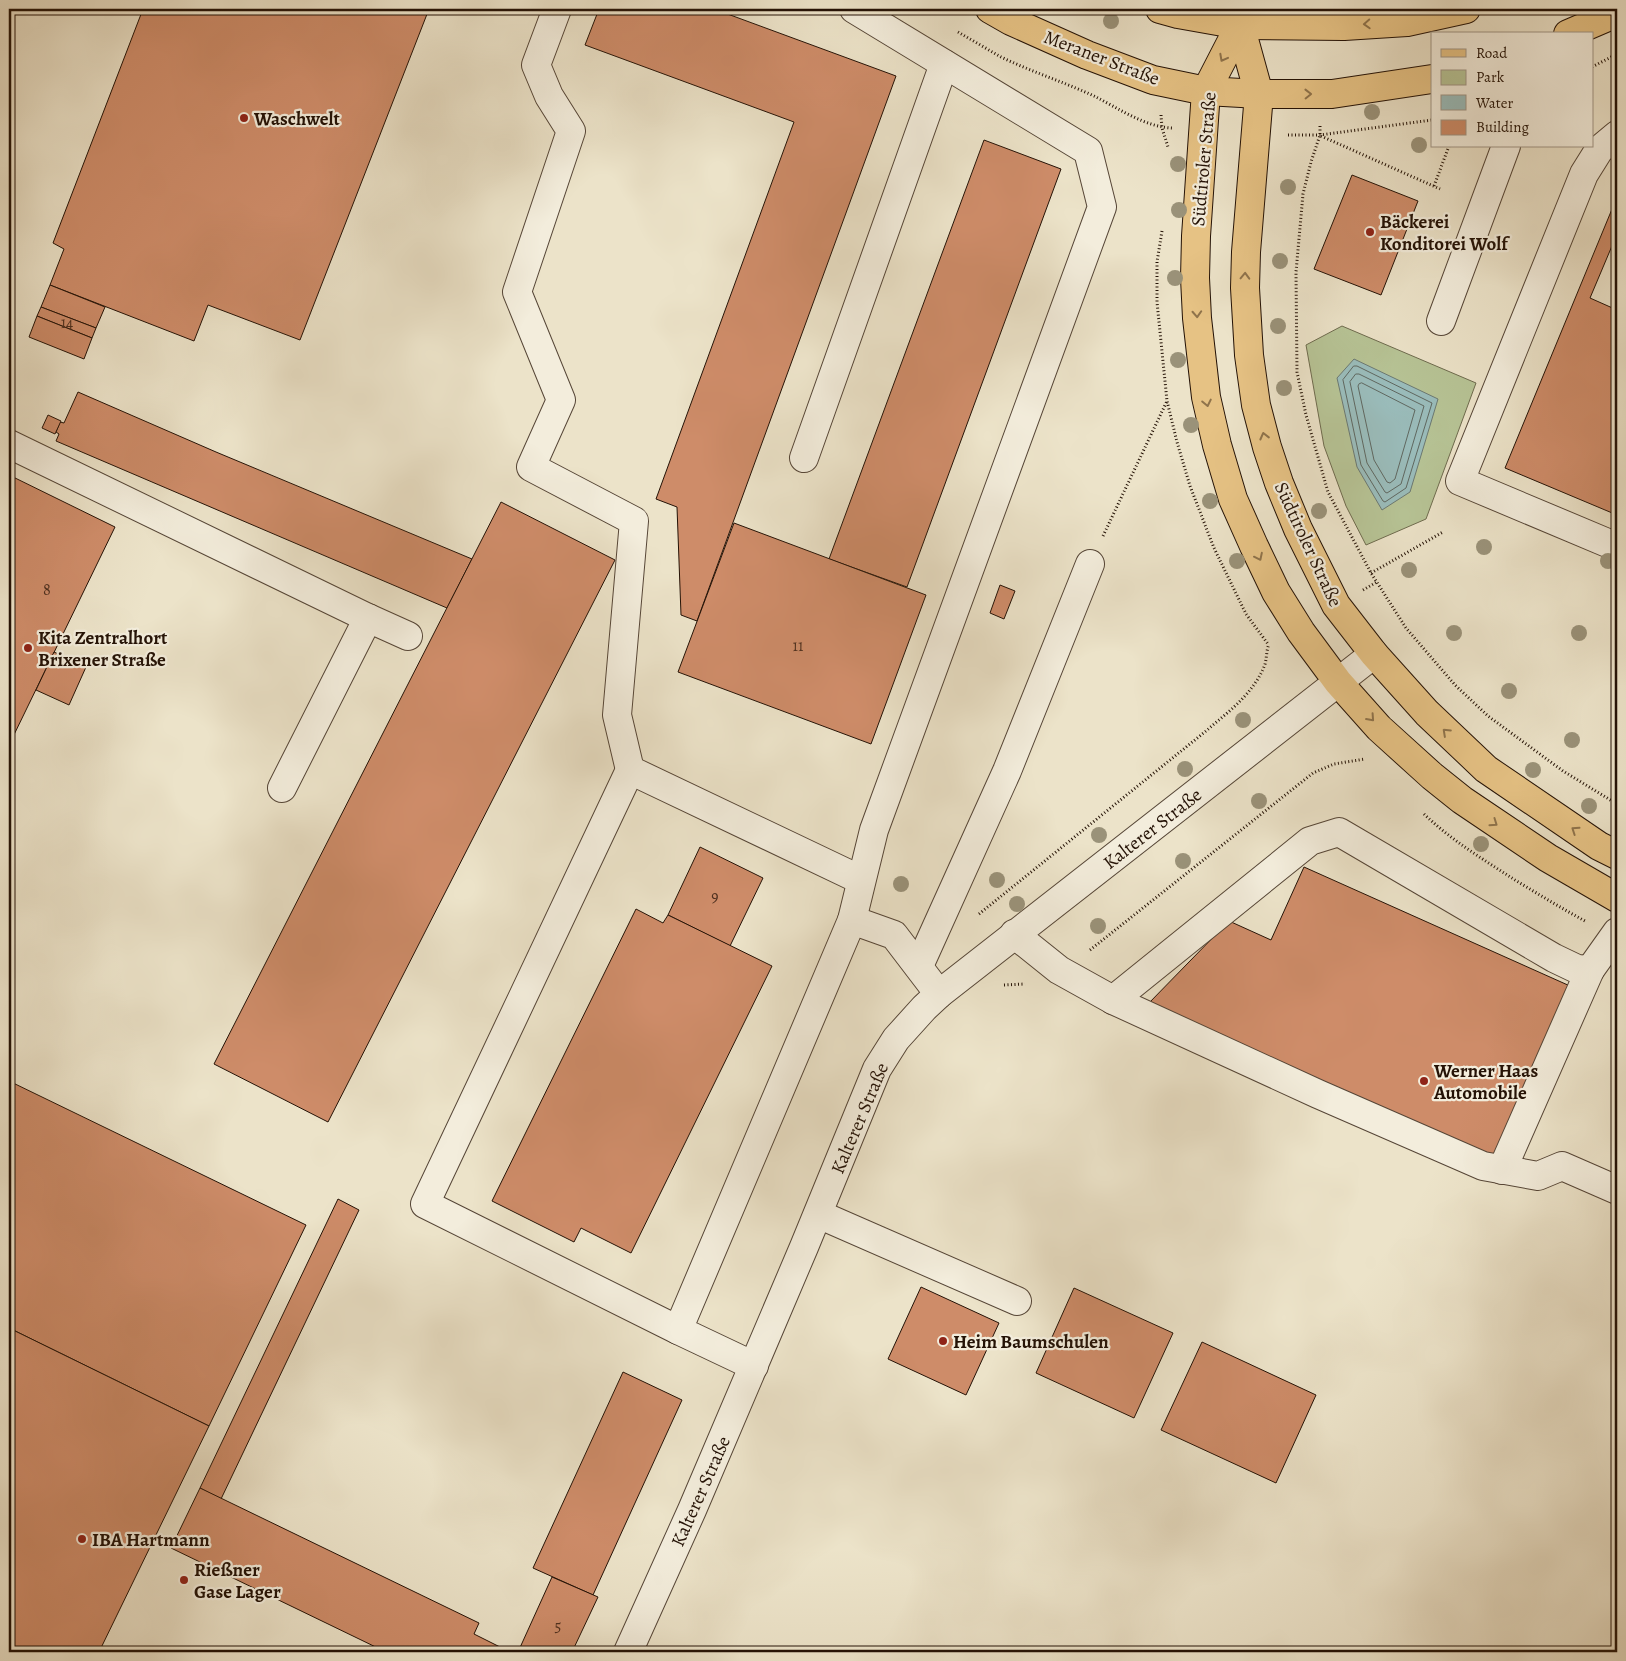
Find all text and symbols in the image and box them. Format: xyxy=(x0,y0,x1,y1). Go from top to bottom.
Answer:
one-way arrow xyxy=(1362,19,1370,30)
street label: Meraner Straße xyxy=(1040,24,1163,92)
legend xyxy=(1431,32,1594,148)
text: Road xyxy=(1476,43,1508,63)
one-way arrow xyxy=(1219,53,1229,62)
text: Park xyxy=(1476,67,1505,87)
one-way arrow xyxy=(1304,89,1312,99)
street label: Südtiroler Straße xyxy=(1185,91,1223,227)
text: Water xyxy=(1475,93,1513,113)
place label: Waschwelt xyxy=(253,106,340,132)
marker: Waschwelt xyxy=(238,112,250,124)
text: Building xyxy=(1476,117,1529,137)
place label: Bäckerei Konditorei Wolf xyxy=(1380,209,1510,257)
marker: Bäckerei Konditorei Wolf xyxy=(1364,226,1376,238)
one-way arrow xyxy=(1240,271,1251,279)
one-way arrow xyxy=(1191,310,1202,318)
house number: 14 xyxy=(61,312,73,334)
one-way arrow xyxy=(1202,399,1212,408)
one-way arrow xyxy=(1260,433,1270,441)
street label: Südtiroler Straße xyxy=(1268,478,1348,611)
one-way arrow xyxy=(1253,552,1263,561)
house number: 8 xyxy=(43,579,51,601)
place label: Kita Zentralhort Brixener Straße xyxy=(38,625,168,673)
house number: 11 xyxy=(793,635,804,657)
marker: Kita Zentralhort Brixener Straße xyxy=(22,642,34,654)
one-way arrow xyxy=(1365,712,1374,721)
one-way arrow xyxy=(1443,729,1452,738)
street label: Kalterer Straße xyxy=(1098,782,1207,876)
one-way arrow xyxy=(1489,817,1498,826)
one-way arrow xyxy=(1572,827,1581,836)
house number: 9 xyxy=(711,886,719,908)
place label: Werner Haas Automobile xyxy=(1433,1058,1538,1106)
street label: Kalterer Straße xyxy=(825,1059,895,1178)
marker: Werner Haas Automobile xyxy=(1418,1075,1430,1087)
place label: Heim Baumschulen xyxy=(953,1329,1109,1355)
marker: Heim Baumschulen xyxy=(937,1335,949,1347)
street label: Kalterer Straße xyxy=(665,1432,737,1551)
place label: IBA Hartmann xyxy=(92,1527,210,1553)
marker: IBA Hartmann xyxy=(76,1533,88,1545)
place label: Rießner Gase Lager xyxy=(194,1557,281,1605)
marker: Rießner Gase Lager xyxy=(178,1574,190,1586)
house number: 5 xyxy=(555,1615,562,1637)

